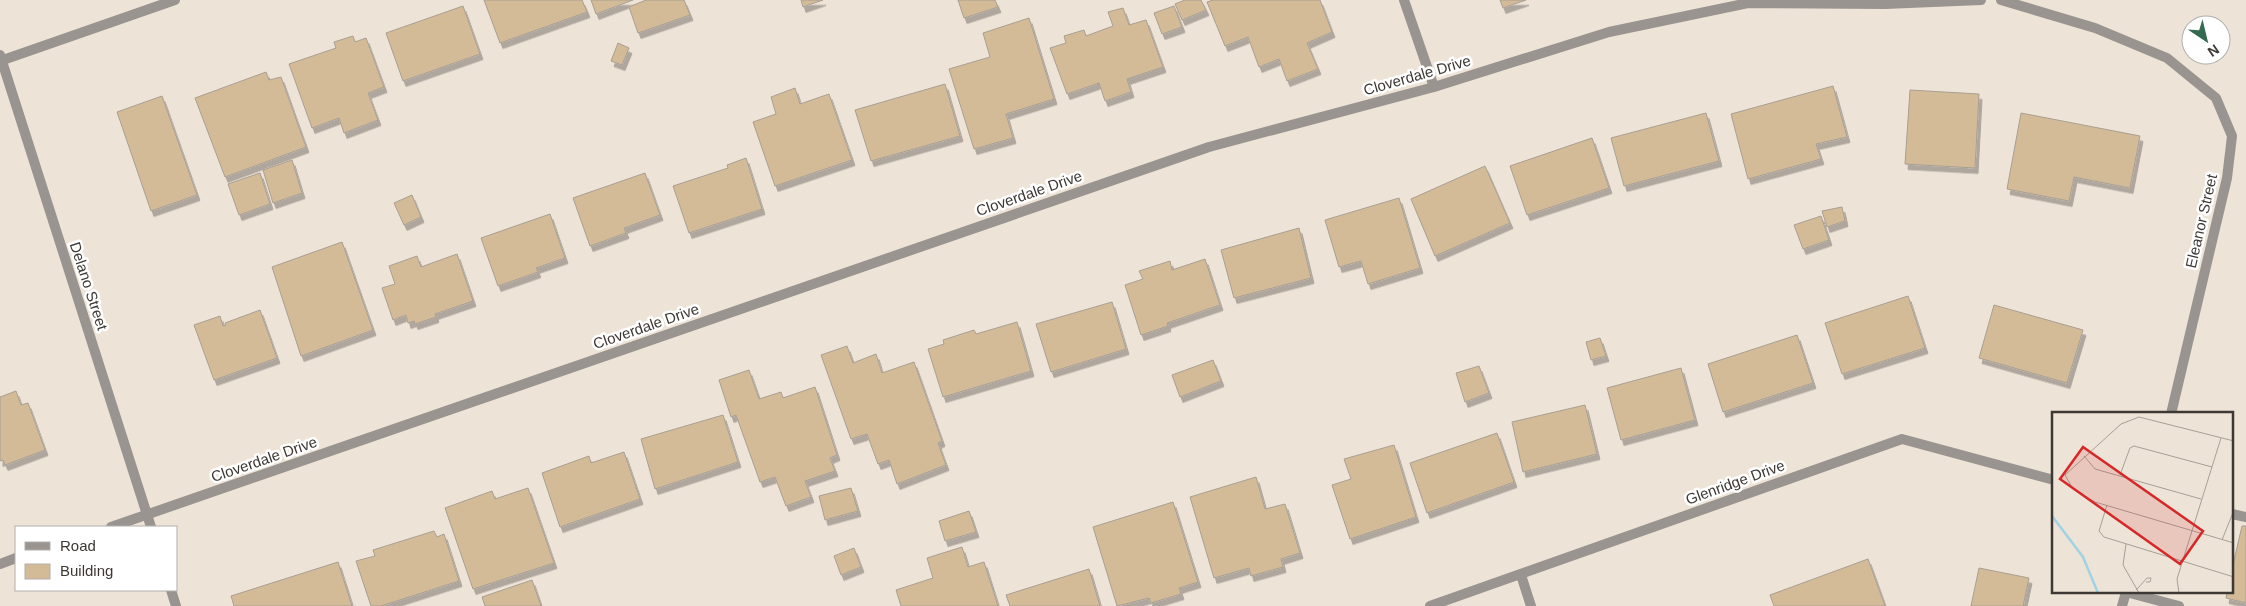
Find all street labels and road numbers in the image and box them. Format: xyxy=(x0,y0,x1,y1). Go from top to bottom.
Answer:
street label: Cloverdale Drive xyxy=(1361,52,1473,98)
street label: Cloverdale Drive xyxy=(974,167,1084,219)
street label: Eleanor Street xyxy=(2182,172,2220,270)
street label: Delano Street xyxy=(67,240,112,333)
street label: Cloverdale Drive xyxy=(591,300,701,352)
street label: Cloverdale Drive xyxy=(209,433,319,485)
street label: Glenridge Drive xyxy=(1683,456,1787,508)

